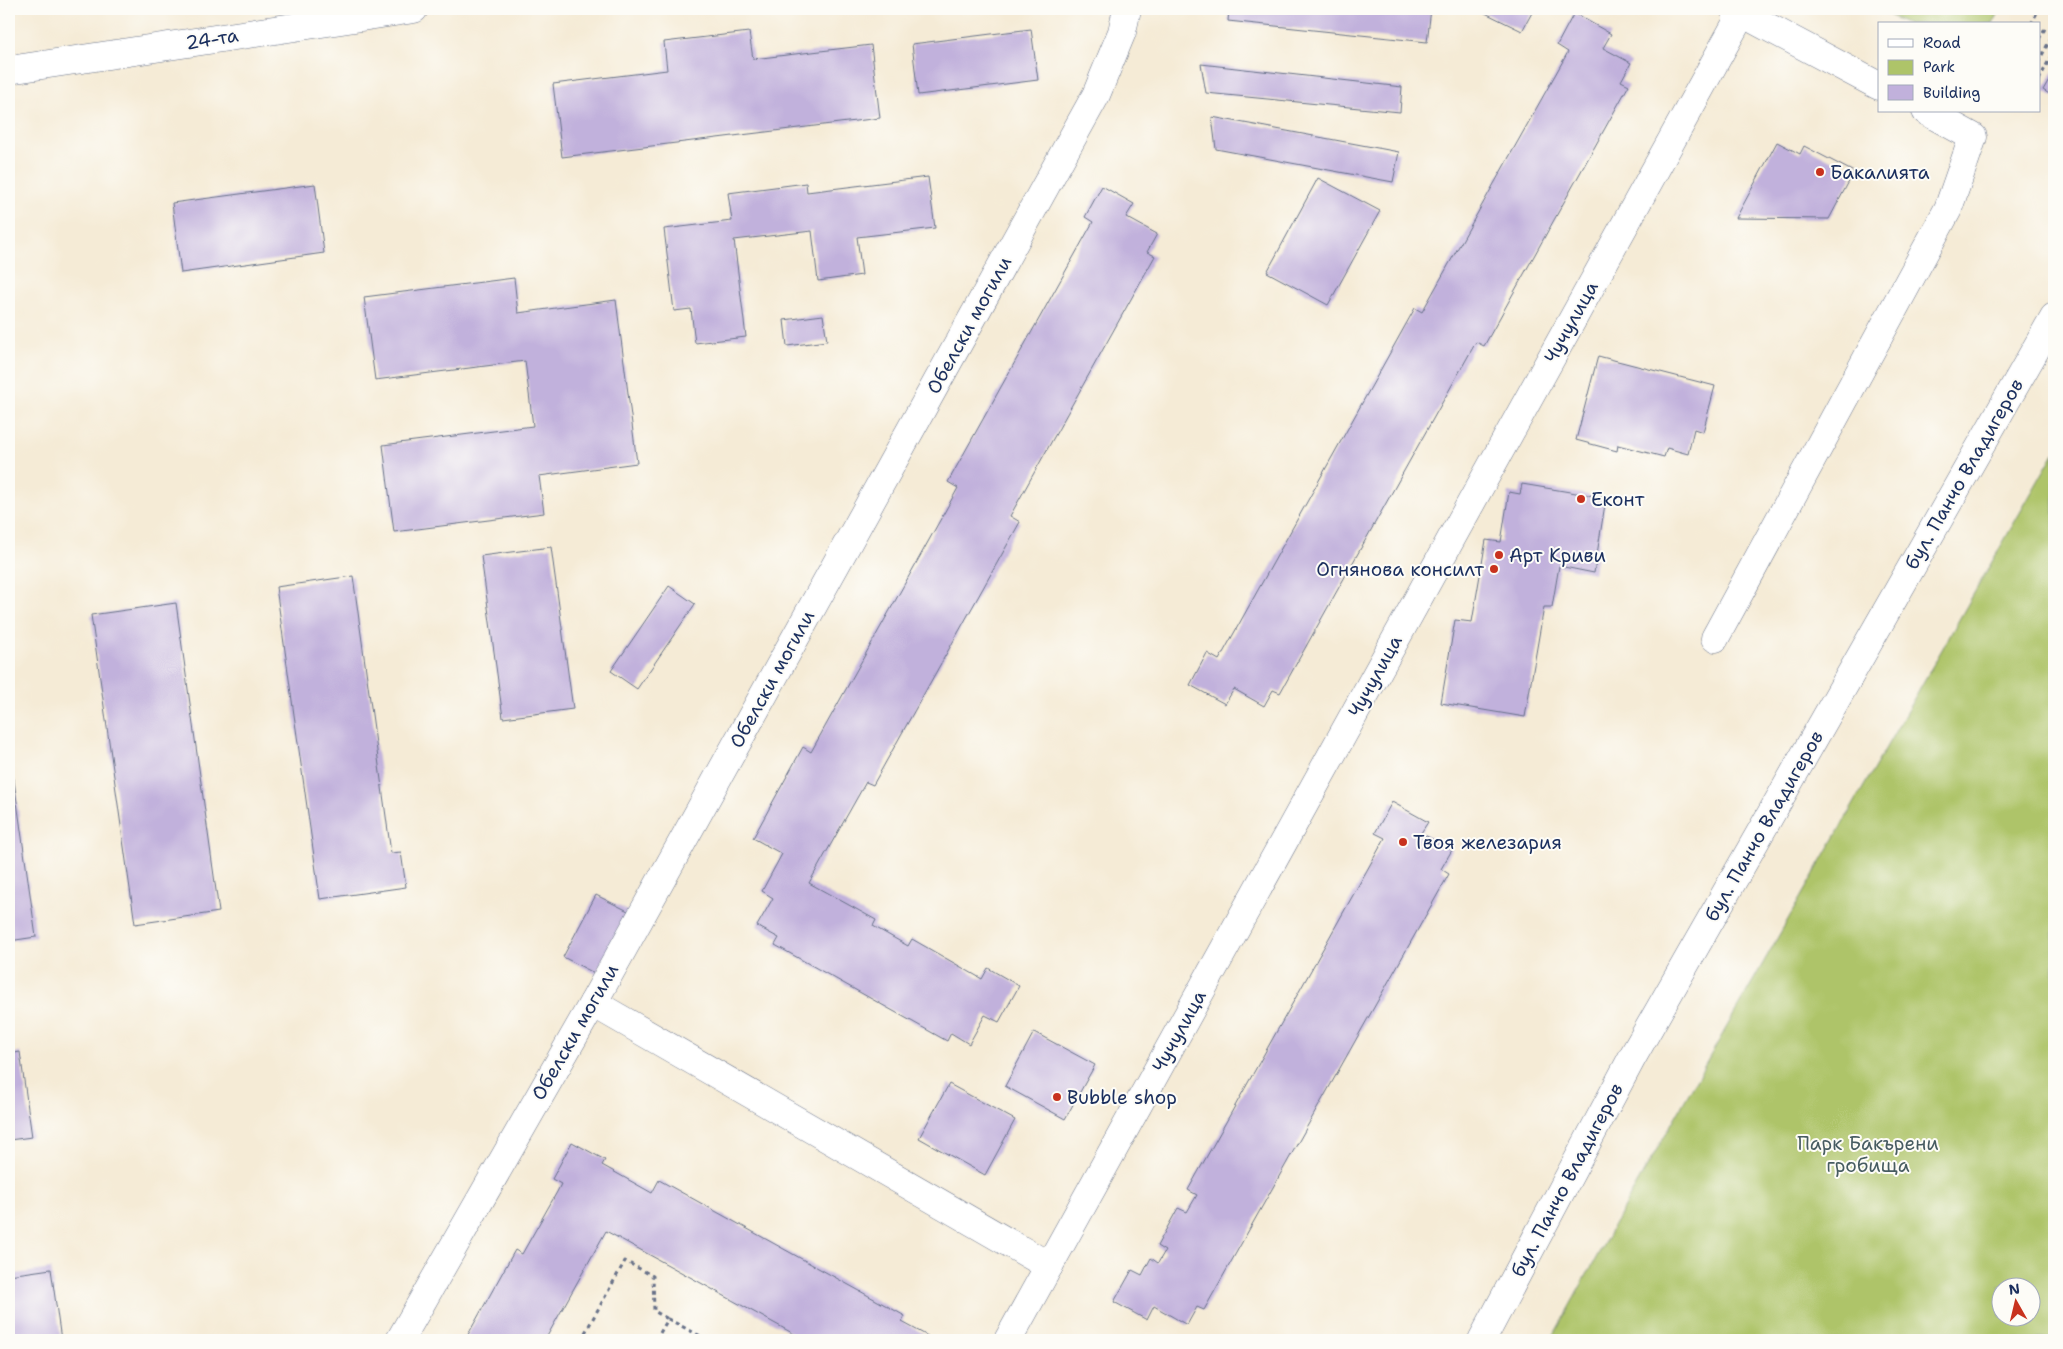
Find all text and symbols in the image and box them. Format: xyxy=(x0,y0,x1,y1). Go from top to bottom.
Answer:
street label: 24-та xyxy=(184,22,240,55)
legend xyxy=(1878,22,2040,112)
text: Road xyxy=(1923,33,1961,53)
text: Park xyxy=(1923,57,1955,77)
text: Building xyxy=(1923,83,1980,103)
place label: Бакалията xyxy=(1830,160,1930,185)
marker: Бакалията xyxy=(1814,166,1826,178)
street label: Обелски могили xyxy=(921,252,1017,398)
street label: Чучулица xyxy=(1538,276,1604,367)
street label: бул. Панчо Владигеров xyxy=(1899,374,2029,574)
place label: Еконт xyxy=(1591,487,1645,512)
marker: Еконт xyxy=(1575,493,1587,505)
place label: Арт Криви xyxy=(1509,543,1606,568)
marker: Арт Криви xyxy=(1493,549,1505,561)
place label: Огнянова консилт xyxy=(1316,557,1484,582)
marker: Огнянова консилт xyxy=(1488,563,1500,575)
street label: Обелски могили xyxy=(724,606,820,752)
street label: Чучулица xyxy=(1342,630,1408,721)
street label: бул. Панчо Владигеров xyxy=(1699,726,1829,926)
place label: Твоя железария xyxy=(1413,830,1562,855)
marker: Твоя железария xyxy=(1397,836,1409,848)
street label: Обелски могили xyxy=(526,959,624,1105)
street label: Чучулица xyxy=(1146,985,1212,1076)
street label: бул. Панчо Владигеров xyxy=(1505,1079,1629,1281)
place label: Bubble shop xyxy=(1067,1085,1177,1110)
marker: Bubble shop xyxy=(1051,1091,1063,1103)
park label: Парк Бакърени гробища xyxy=(1797,1131,1939,1178)
north arrow xyxy=(1990,1276,2040,1326)
text: N xyxy=(2007,1279,2021,1299)

